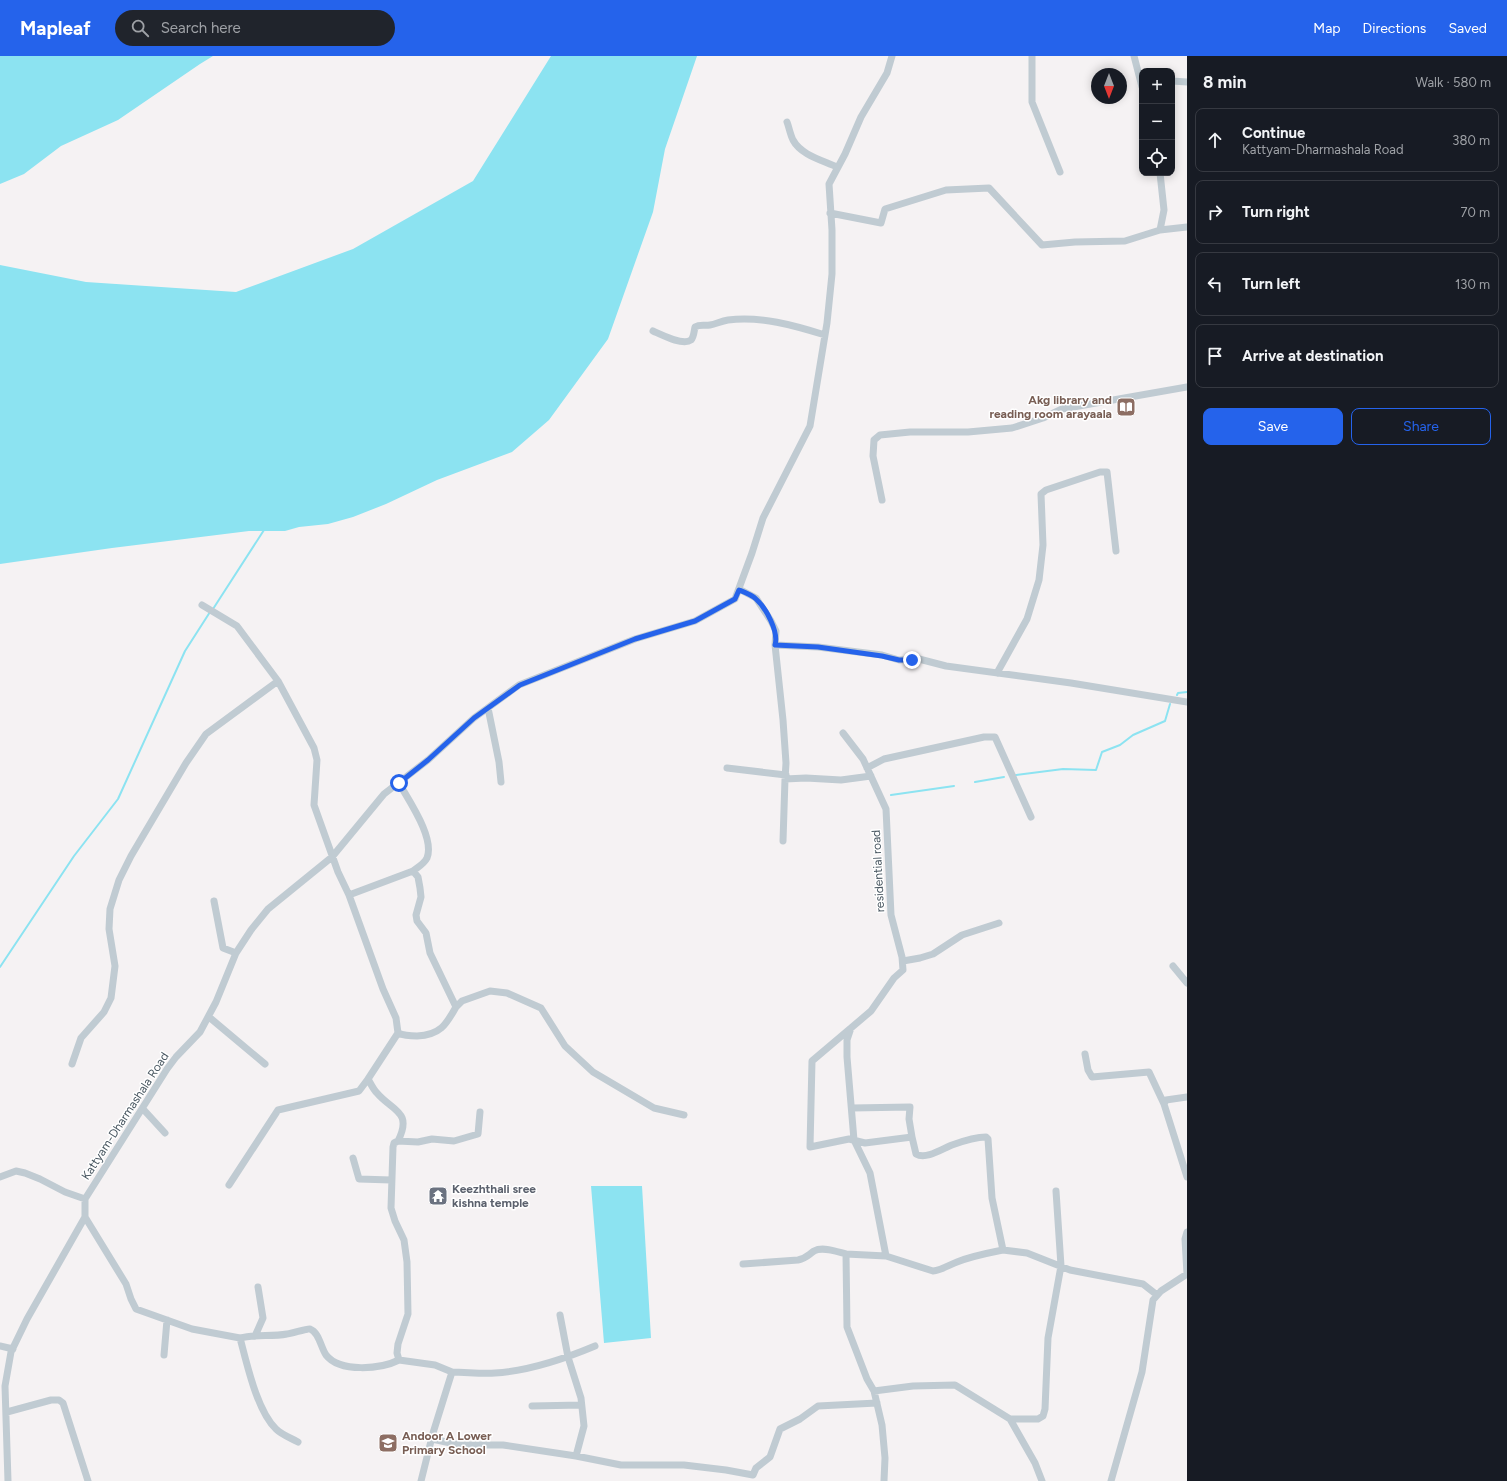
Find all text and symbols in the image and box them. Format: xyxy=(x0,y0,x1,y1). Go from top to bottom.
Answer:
search box xyxy=(115,10,395,46)
text: Mapleaf xyxy=(20,17,91,40)
icon: search xyxy=(129,17,151,39)
text: Search here xyxy=(161,19,241,37)
text: Map xyxy=(1313,20,1341,37)
text: Directions xyxy=(1363,20,1426,37)
text: Saved xyxy=(1448,20,1487,37)
north arrow xyxy=(1091,68,1127,104)
map controls xyxy=(1139,68,1175,176)
button: + xyxy=(1139,68,1175,104)
text: 8 min xyxy=(1203,72,1246,92)
text: Walk · 580 m xyxy=(1415,75,1491,90)
button: − xyxy=(1139,104,1175,140)
text: Continue xyxy=(1242,124,1305,142)
icon: ahead xyxy=(1204,129,1226,151)
text: 380 m xyxy=(1452,133,1490,148)
button: locate xyxy=(1139,140,1175,176)
text: Kattyam-Dharmashala Road xyxy=(1242,142,1404,157)
icon: right xyxy=(1204,201,1226,223)
text: Turn right xyxy=(1242,203,1310,221)
text: 70 m xyxy=(1460,205,1490,220)
icon: left xyxy=(1204,273,1226,295)
text: Turn left xyxy=(1242,275,1300,293)
text: 130 m xyxy=(1455,277,1490,292)
icon: arrive xyxy=(1204,345,1226,367)
text: Arrive at destination xyxy=(1242,347,1383,365)
place label: Akg library and reading room arayaala xyxy=(989,393,1112,421)
library icon: Akg library and reading room arayaala xyxy=(1115,396,1137,418)
button: Save xyxy=(1203,408,1343,445)
button: Share xyxy=(1351,408,1491,445)
route end xyxy=(903,651,921,669)
route start xyxy=(390,774,408,792)
street label: residential road xyxy=(869,829,887,913)
street label: Kattyam-Dharmashala Road xyxy=(79,1050,171,1182)
place label: Keezhthali sree kishna temple xyxy=(452,1182,536,1210)
temple icon: Keezhthali sree kishna temple xyxy=(427,1185,449,1207)
place label: Andoor A Lower Primary School xyxy=(402,1429,492,1457)
school or university icon: Andoor A Lower Primary School xyxy=(377,1432,399,1454)

